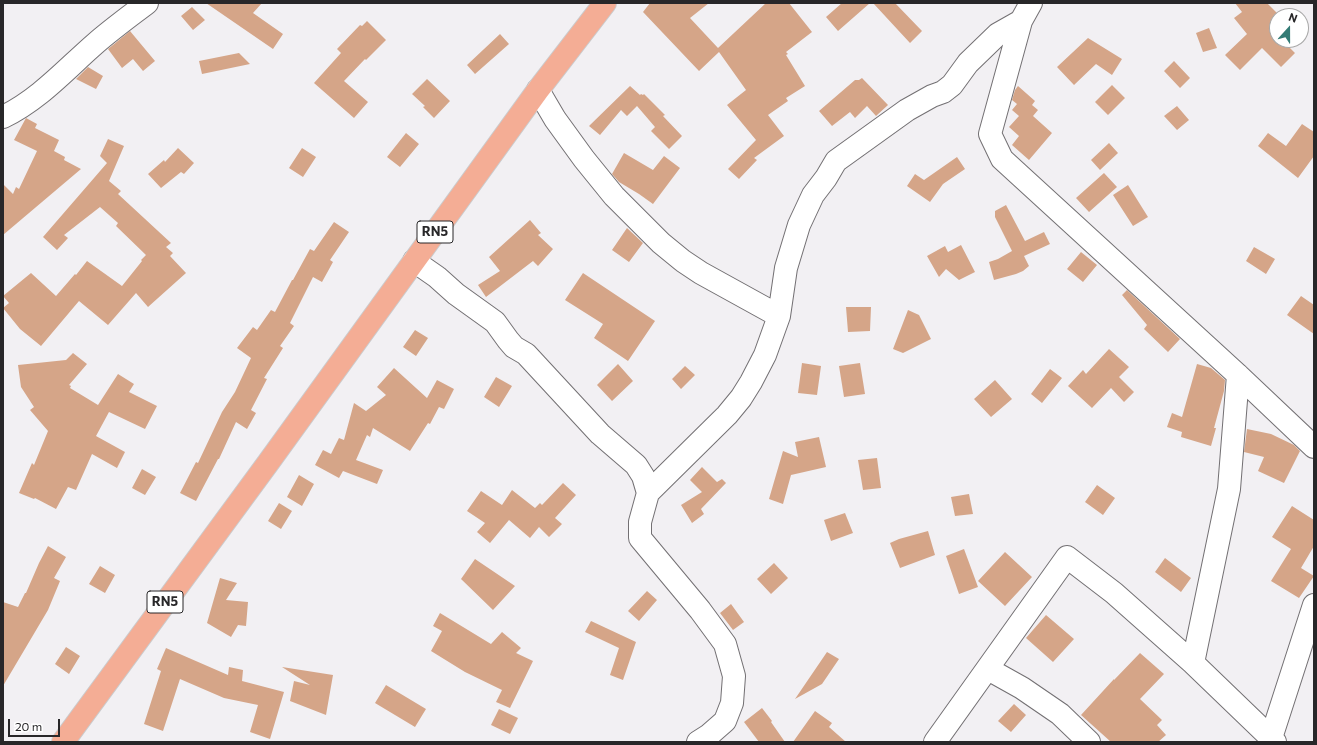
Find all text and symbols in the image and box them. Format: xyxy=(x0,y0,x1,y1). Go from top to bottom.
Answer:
north arrow xyxy=(1269,8,1309,48)
text: N xyxy=(1287,10,1299,25)
road number: RN5 xyxy=(417,221,453,243)
road number: RN5 xyxy=(147,591,183,613)
scale bar xyxy=(10,711,62,737)
text: 20 m xyxy=(15,719,42,733)

